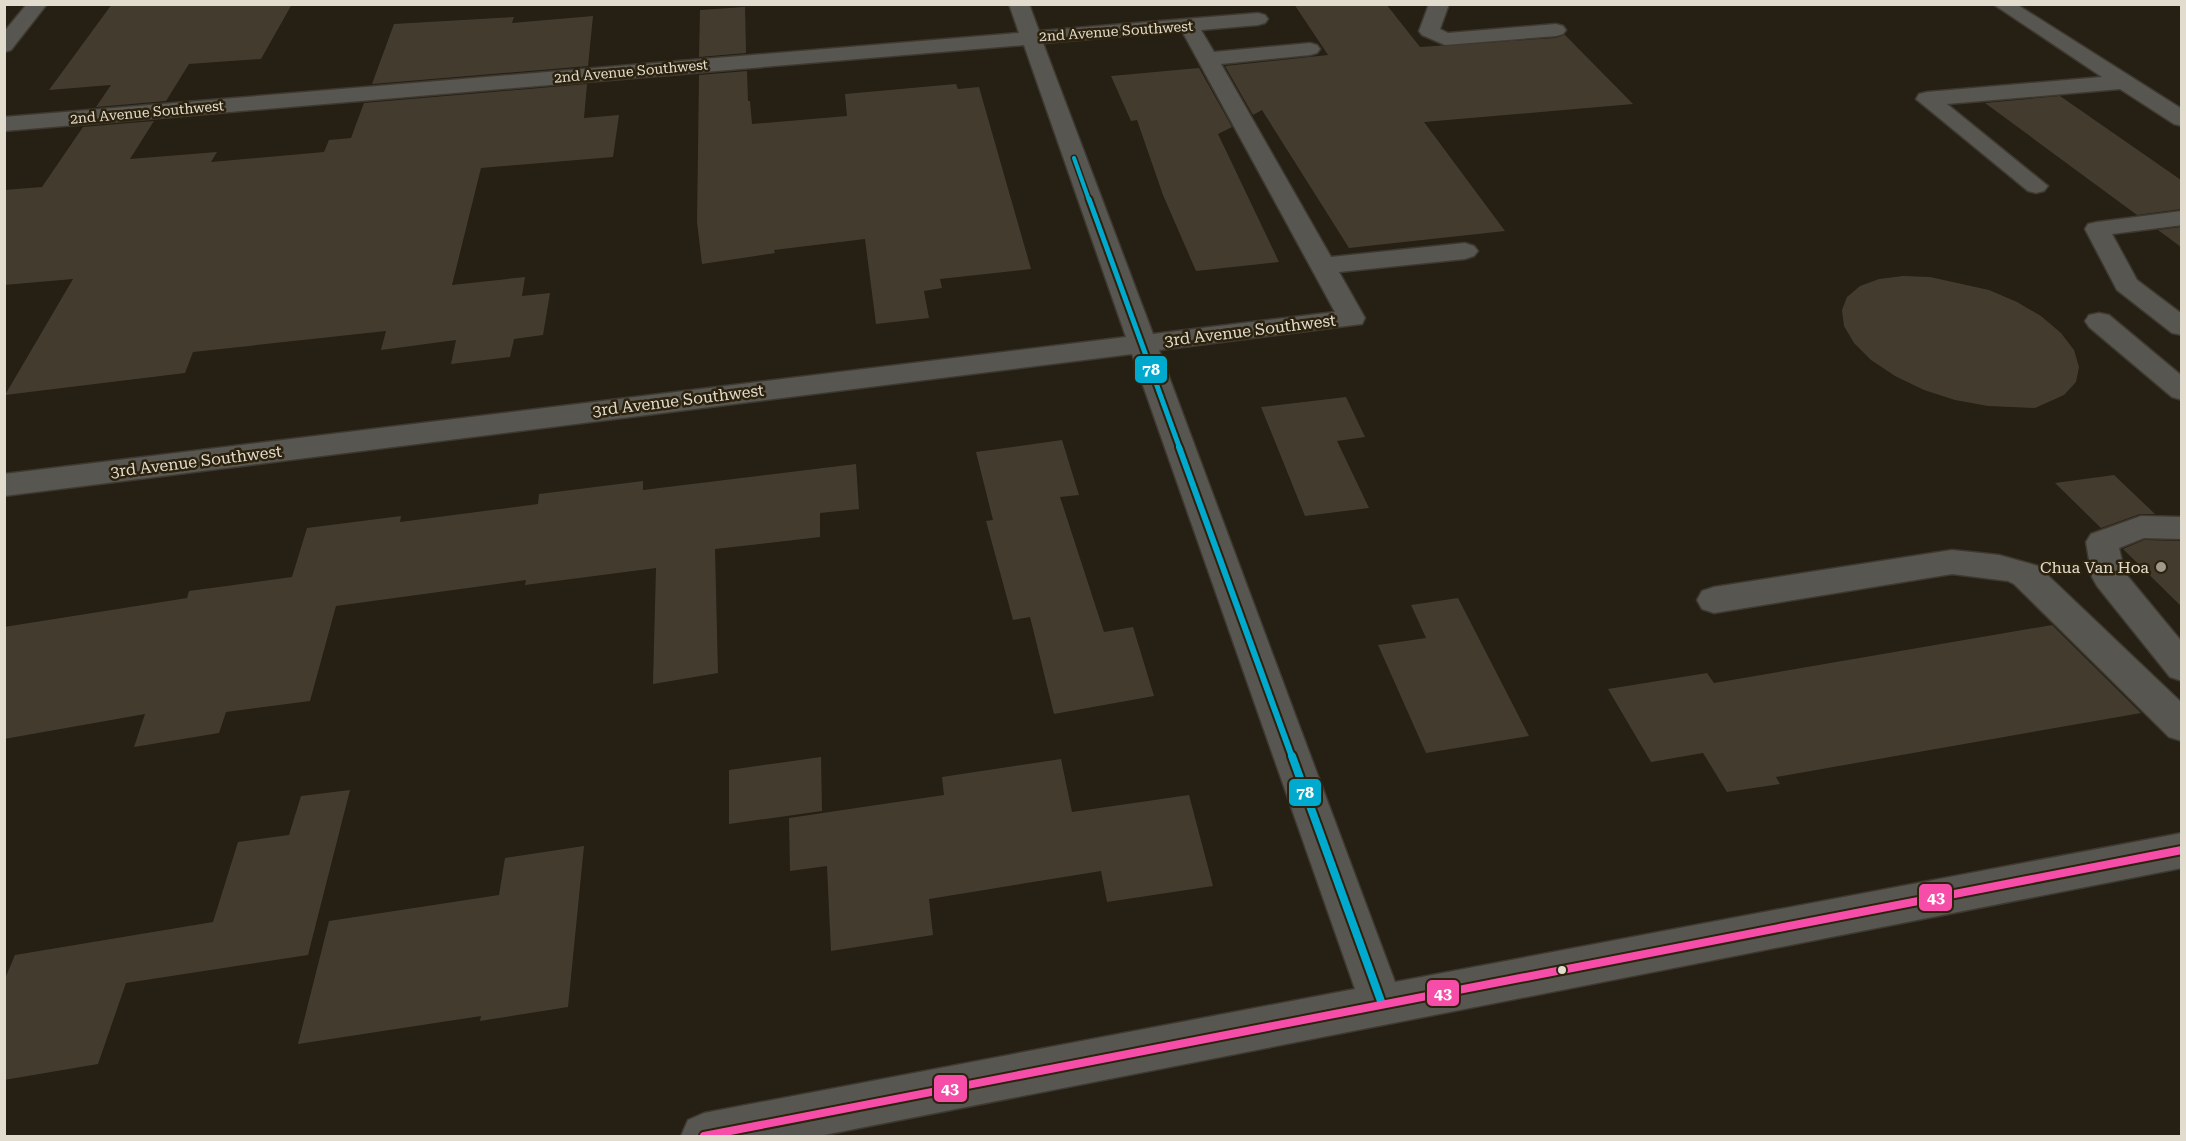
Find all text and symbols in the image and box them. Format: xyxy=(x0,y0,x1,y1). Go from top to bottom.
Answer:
street label: 2nd Avenue Southwest xyxy=(1038,18,1194,44)
street label: 2nd Avenue Southwest xyxy=(553,56,709,86)
street label: 2nd Avenue Southwest xyxy=(69,97,225,127)
street label: 3rd Avenue Southwest xyxy=(1163,311,1337,350)
line badge: 78 xyxy=(1134,355,1168,384)
text: 78 xyxy=(1142,360,1160,379)
street label: 3rd Avenue Southwest xyxy=(591,381,765,420)
street label: 3rd Avenue Southwest xyxy=(109,442,283,481)
place label: Chua Van Hoa xyxy=(2040,558,2149,577)
marker: Chua Van Hoa xyxy=(2154,560,2168,574)
line badge: 78 xyxy=(1288,778,1322,807)
text: 78 xyxy=(1296,783,1314,802)
line badge: 43 xyxy=(1918,883,1953,912)
text: 43 xyxy=(1927,888,1945,907)
unlabelled marker xyxy=(1556,964,1568,976)
line badge: 43 xyxy=(1426,979,1460,1007)
text: 43 xyxy=(1434,984,1452,1003)
line badge: 43 xyxy=(933,1074,968,1103)
text: 43 xyxy=(941,1079,959,1098)

